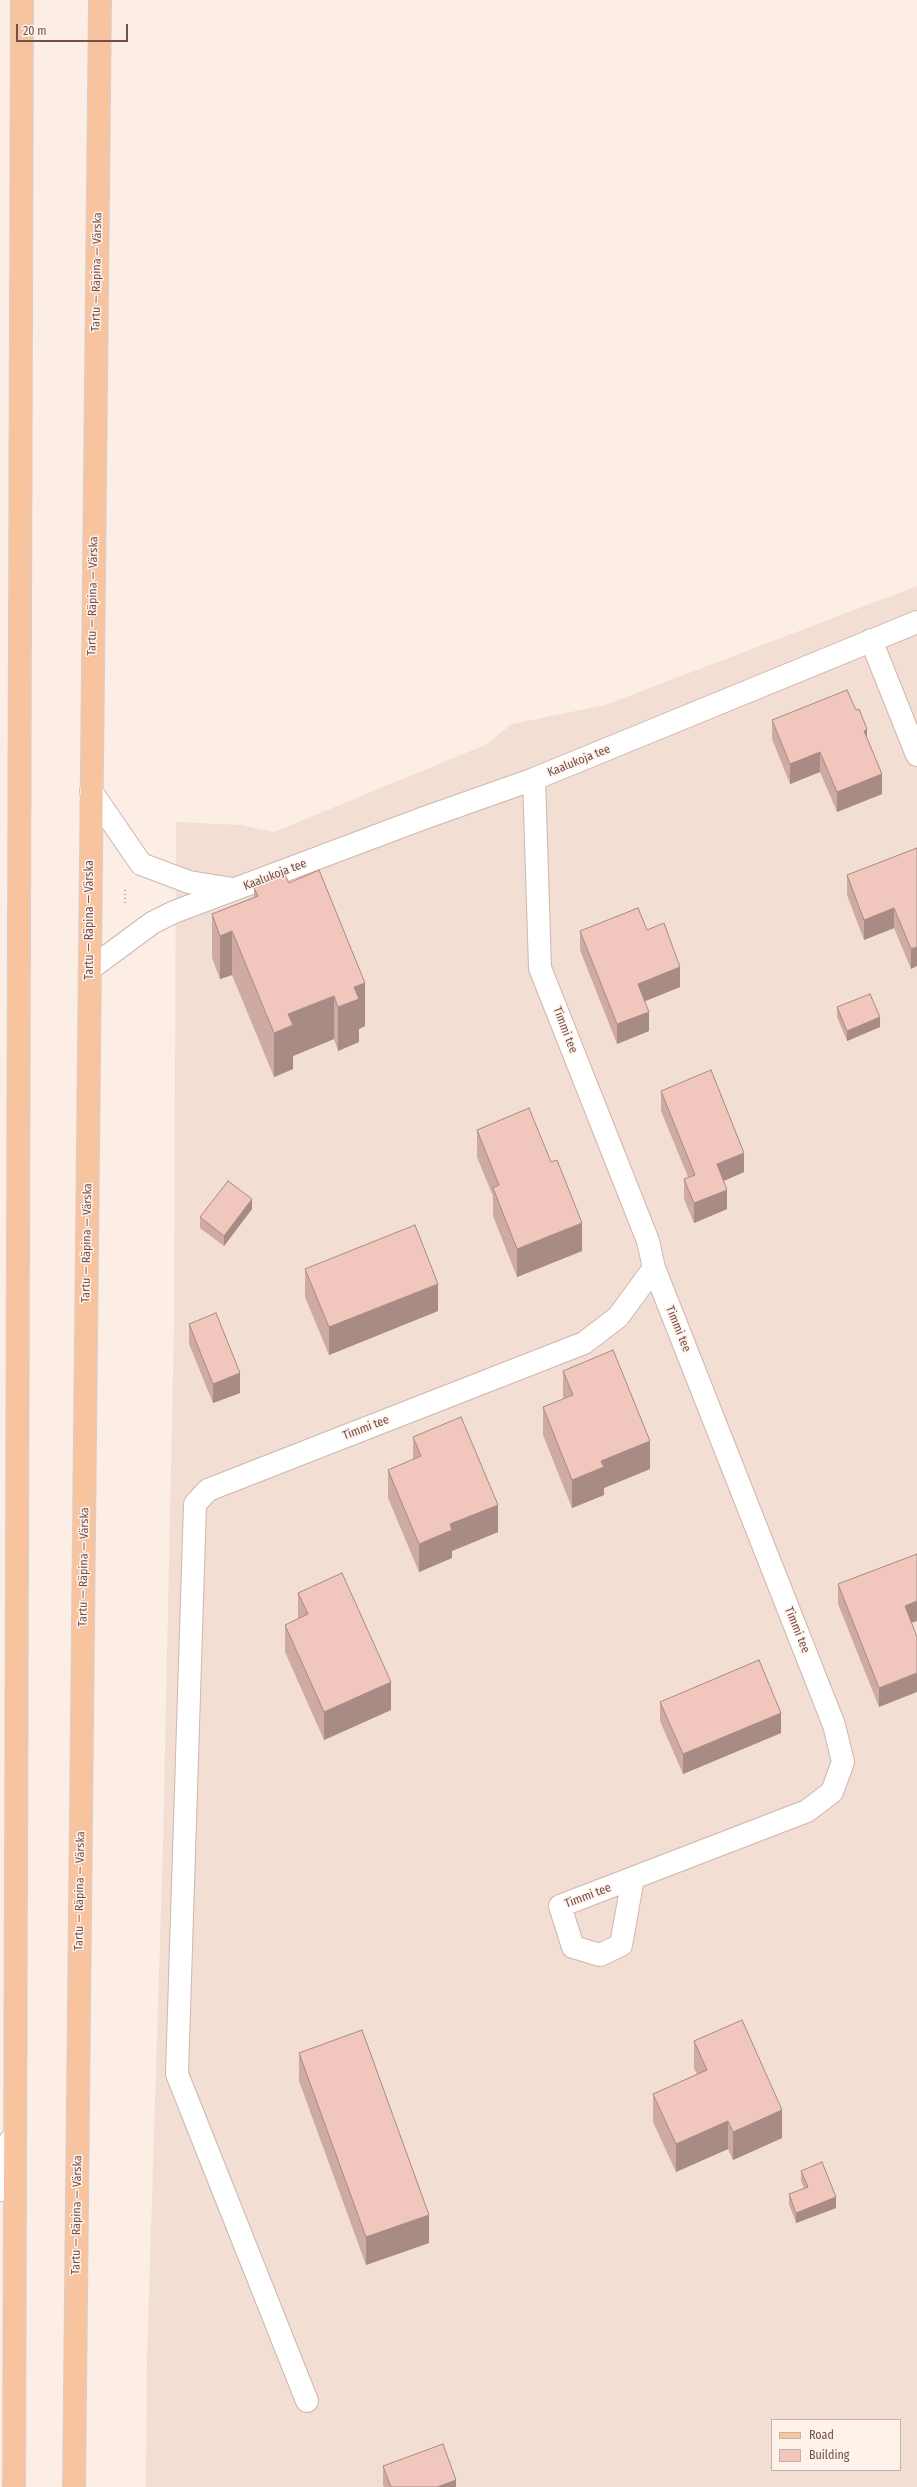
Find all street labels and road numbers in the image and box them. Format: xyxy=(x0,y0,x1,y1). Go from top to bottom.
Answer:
street label: Tartu — Räpina — Värska xyxy=(89,212,105,332)
street label: Tartu — Räpina — Värska xyxy=(85,536,101,656)
street label: Kaalukoja tee xyxy=(546,742,612,780)
street label: Kaalukoja tee xyxy=(241,856,309,894)
street label: Tartu — Räpina — Värska xyxy=(83,860,97,980)
street label: Timmi tee xyxy=(550,1005,580,1055)
street label: Tartu — Räpina — Värska xyxy=(79,1183,95,1303)
street label: Timmi tee xyxy=(662,1304,694,1354)
street label: Timmi tee xyxy=(341,1413,391,1443)
street label: Tartu — Räpina — Värska xyxy=(76,1507,92,1627)
street label: Timmi tee xyxy=(781,1605,813,1655)
street label: Tartu — Räpina — Värska xyxy=(72,1831,88,1951)
street label: Timmi tee xyxy=(563,1881,613,1911)
street label: Tartu — Räpina — Värska xyxy=(69,2155,85,2275)

